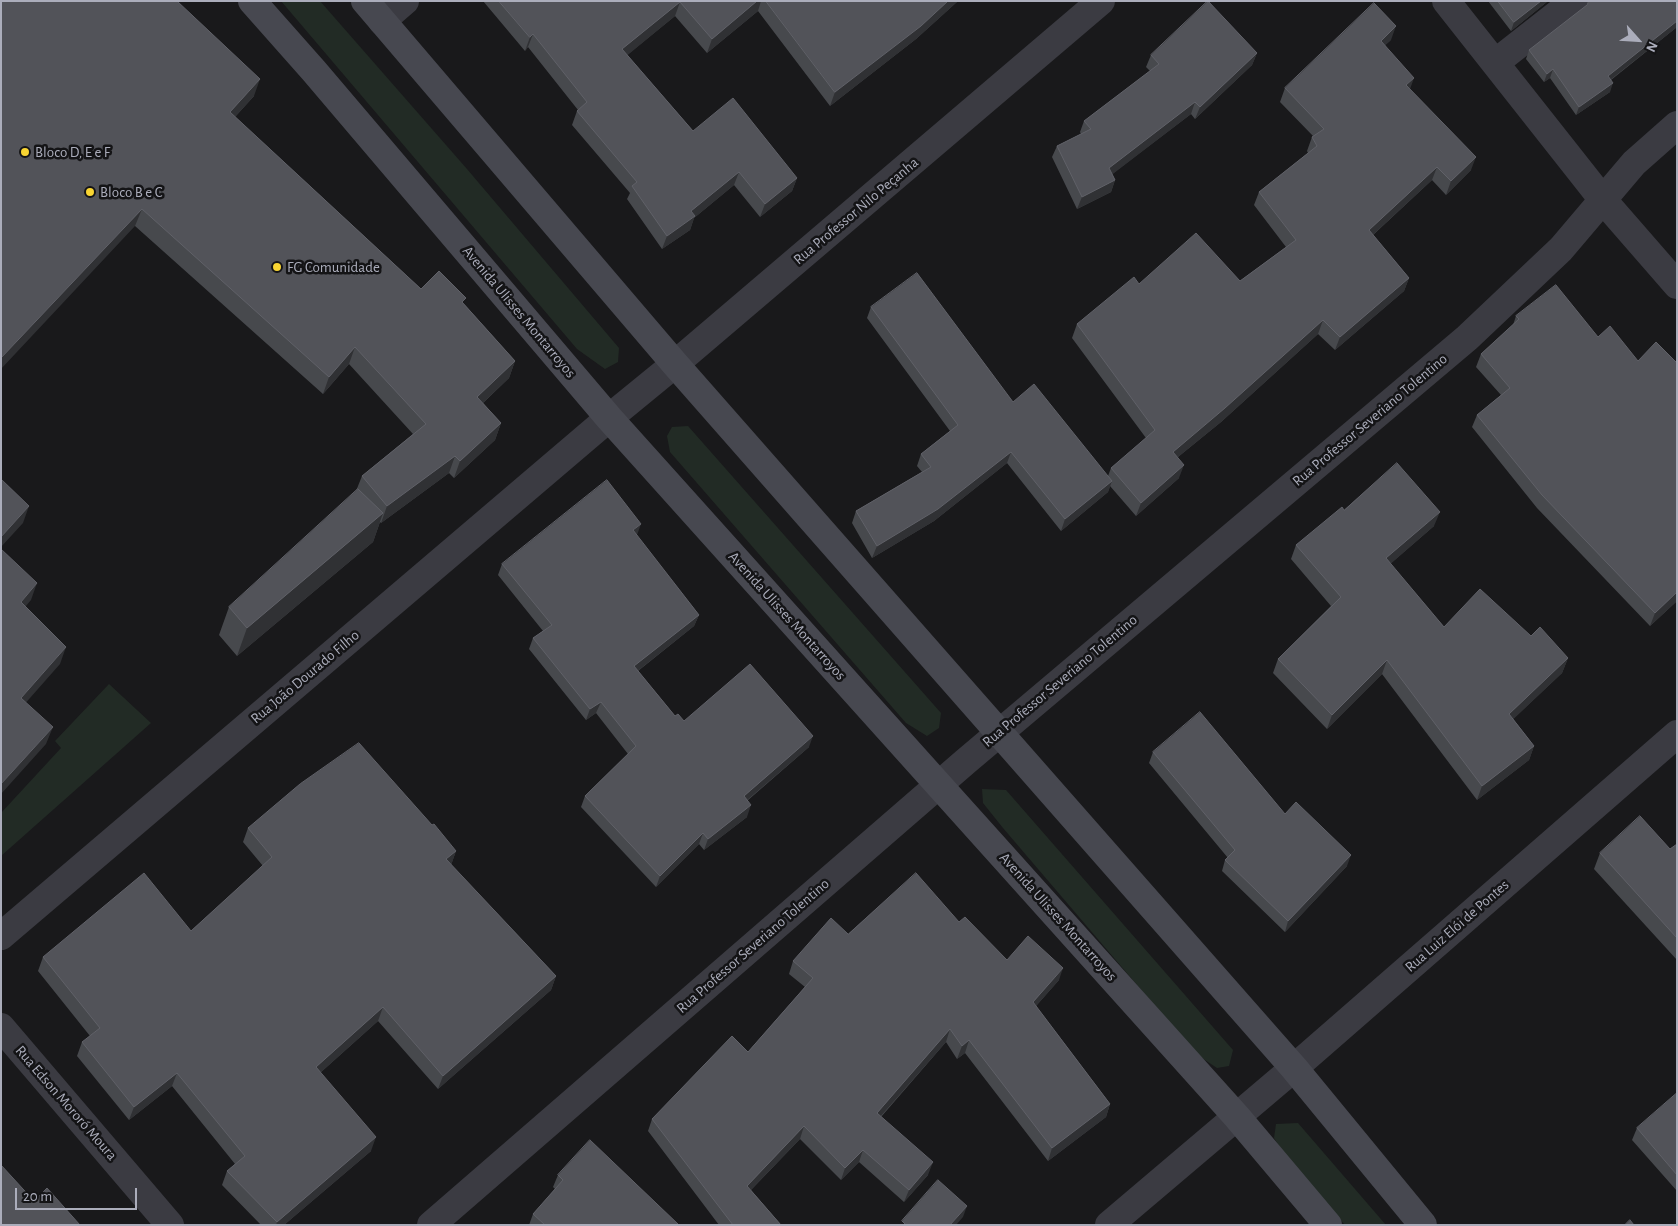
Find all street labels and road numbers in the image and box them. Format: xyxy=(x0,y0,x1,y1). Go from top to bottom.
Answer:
street label: Rua Professor Nilo Peçanha xyxy=(790,153,922,269)
street label: Avenida Ulisses Montarroyos xyxy=(459,242,579,382)
street label: Rua Professor Severiano Tolentino xyxy=(1289,350,1451,490)
street label: Avenida Ulisses Montarroyos xyxy=(725,548,849,684)
street label: Rua Professor Severiano Tolentino xyxy=(979,611,1141,751)
street label: Rua João Dourado Filho xyxy=(247,626,363,728)
street label: Avenida Ulisses Montarroyos xyxy=(996,849,1120,985)
street label: Rua Professor Severiano Tolentino xyxy=(673,875,833,1017)
street label: Rua Luiz Elói de Pontes xyxy=(1401,876,1513,976)
street label: Rua Edson Mororó Moura xyxy=(11,1042,121,1164)

